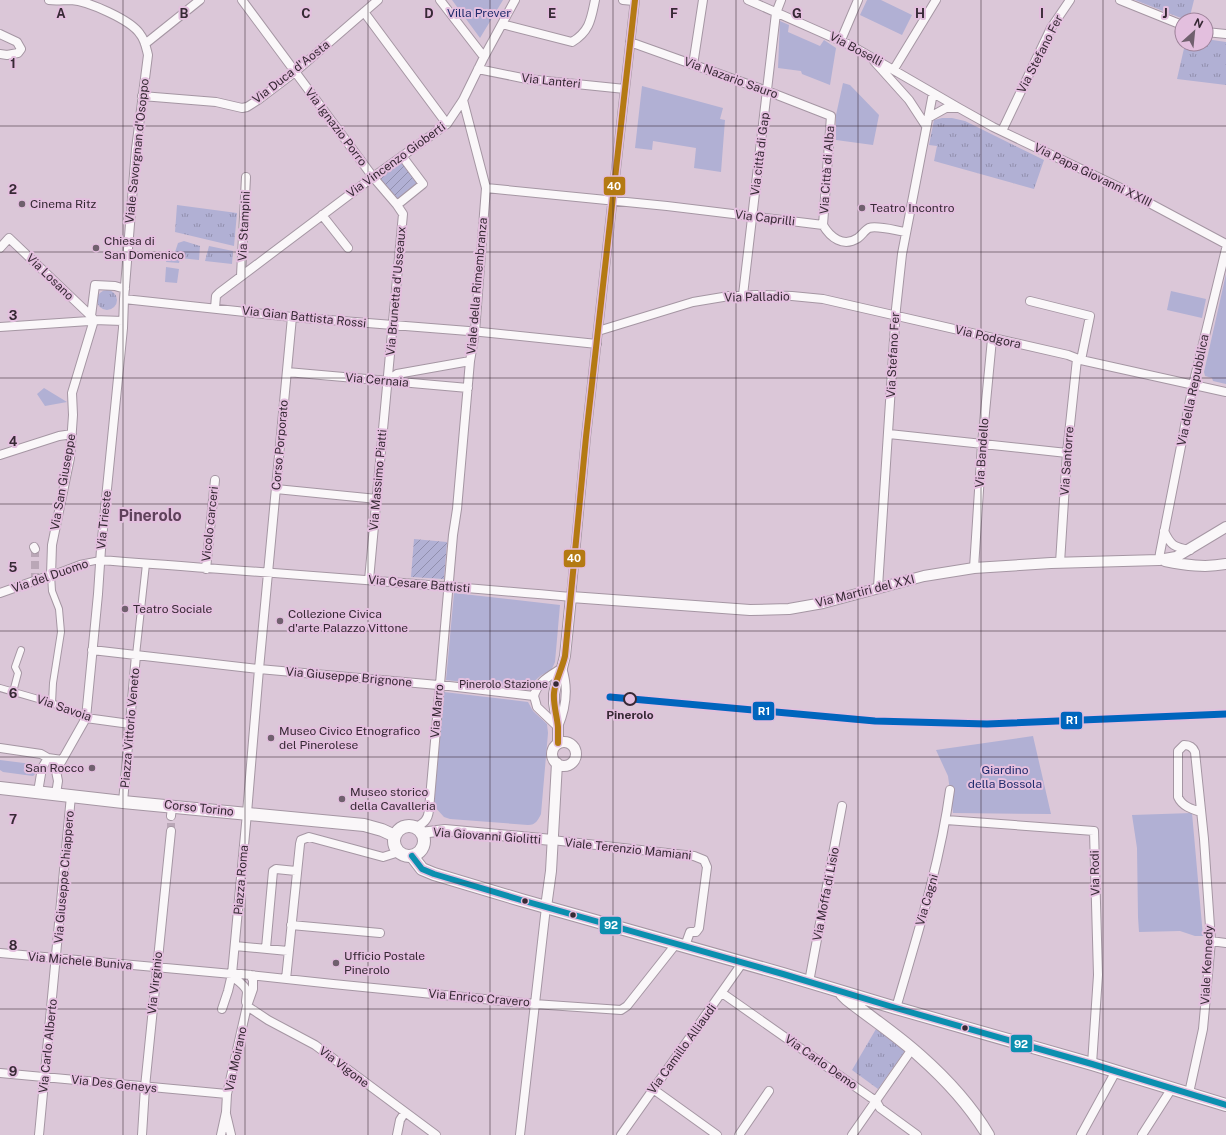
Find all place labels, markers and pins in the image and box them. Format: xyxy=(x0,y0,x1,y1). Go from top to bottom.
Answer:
place label: Cinema Ritz xyxy=(30,197,97,211)
marker: Cinema Ritz xyxy=(17,199,27,209)
place label: Teatro Incontro xyxy=(870,201,955,215)
marker: Teatro Incontro xyxy=(857,203,867,213)
place label: Chiesa di San Domenico xyxy=(104,234,184,262)
marker: Chiesa di San Domenico xyxy=(91,243,101,253)
place label: Teatro Sociale xyxy=(133,602,212,616)
marker: Teatro Sociale xyxy=(120,604,130,614)
place label: Collezione Civica d'arte Palazzo Vittone xyxy=(288,607,408,635)
marker: Collezione Civica d'arte Palazzo Vittone xyxy=(275,616,285,626)
place label: Pinerolo Stazione xyxy=(459,678,548,690)
marker: Pinerolo Stazione xyxy=(551,679,561,689)
marker: Pinerolo xyxy=(623,692,637,706)
place label: Pinerolo xyxy=(606,708,654,722)
place label: Museo Civico Etnografico del Pinerolese xyxy=(279,724,420,752)
marker: Museo Civico Etnografico del Pinerolese xyxy=(266,733,276,743)
place label: San Rocco xyxy=(25,761,84,775)
marker: San Rocco xyxy=(87,763,97,773)
place label: Museo storico della Cavalleria xyxy=(350,785,436,813)
marker: Museo storico della Cavalleria xyxy=(337,794,347,804)
unlabelled marker xyxy=(520,896,530,906)
unlabelled marker xyxy=(568,910,578,920)
place label: Ufficio Postale Pinerolo xyxy=(344,949,425,977)
marker: Ufficio Postale Pinerolo xyxy=(331,958,341,968)
unlabelled marker xyxy=(960,1023,970,1033)

